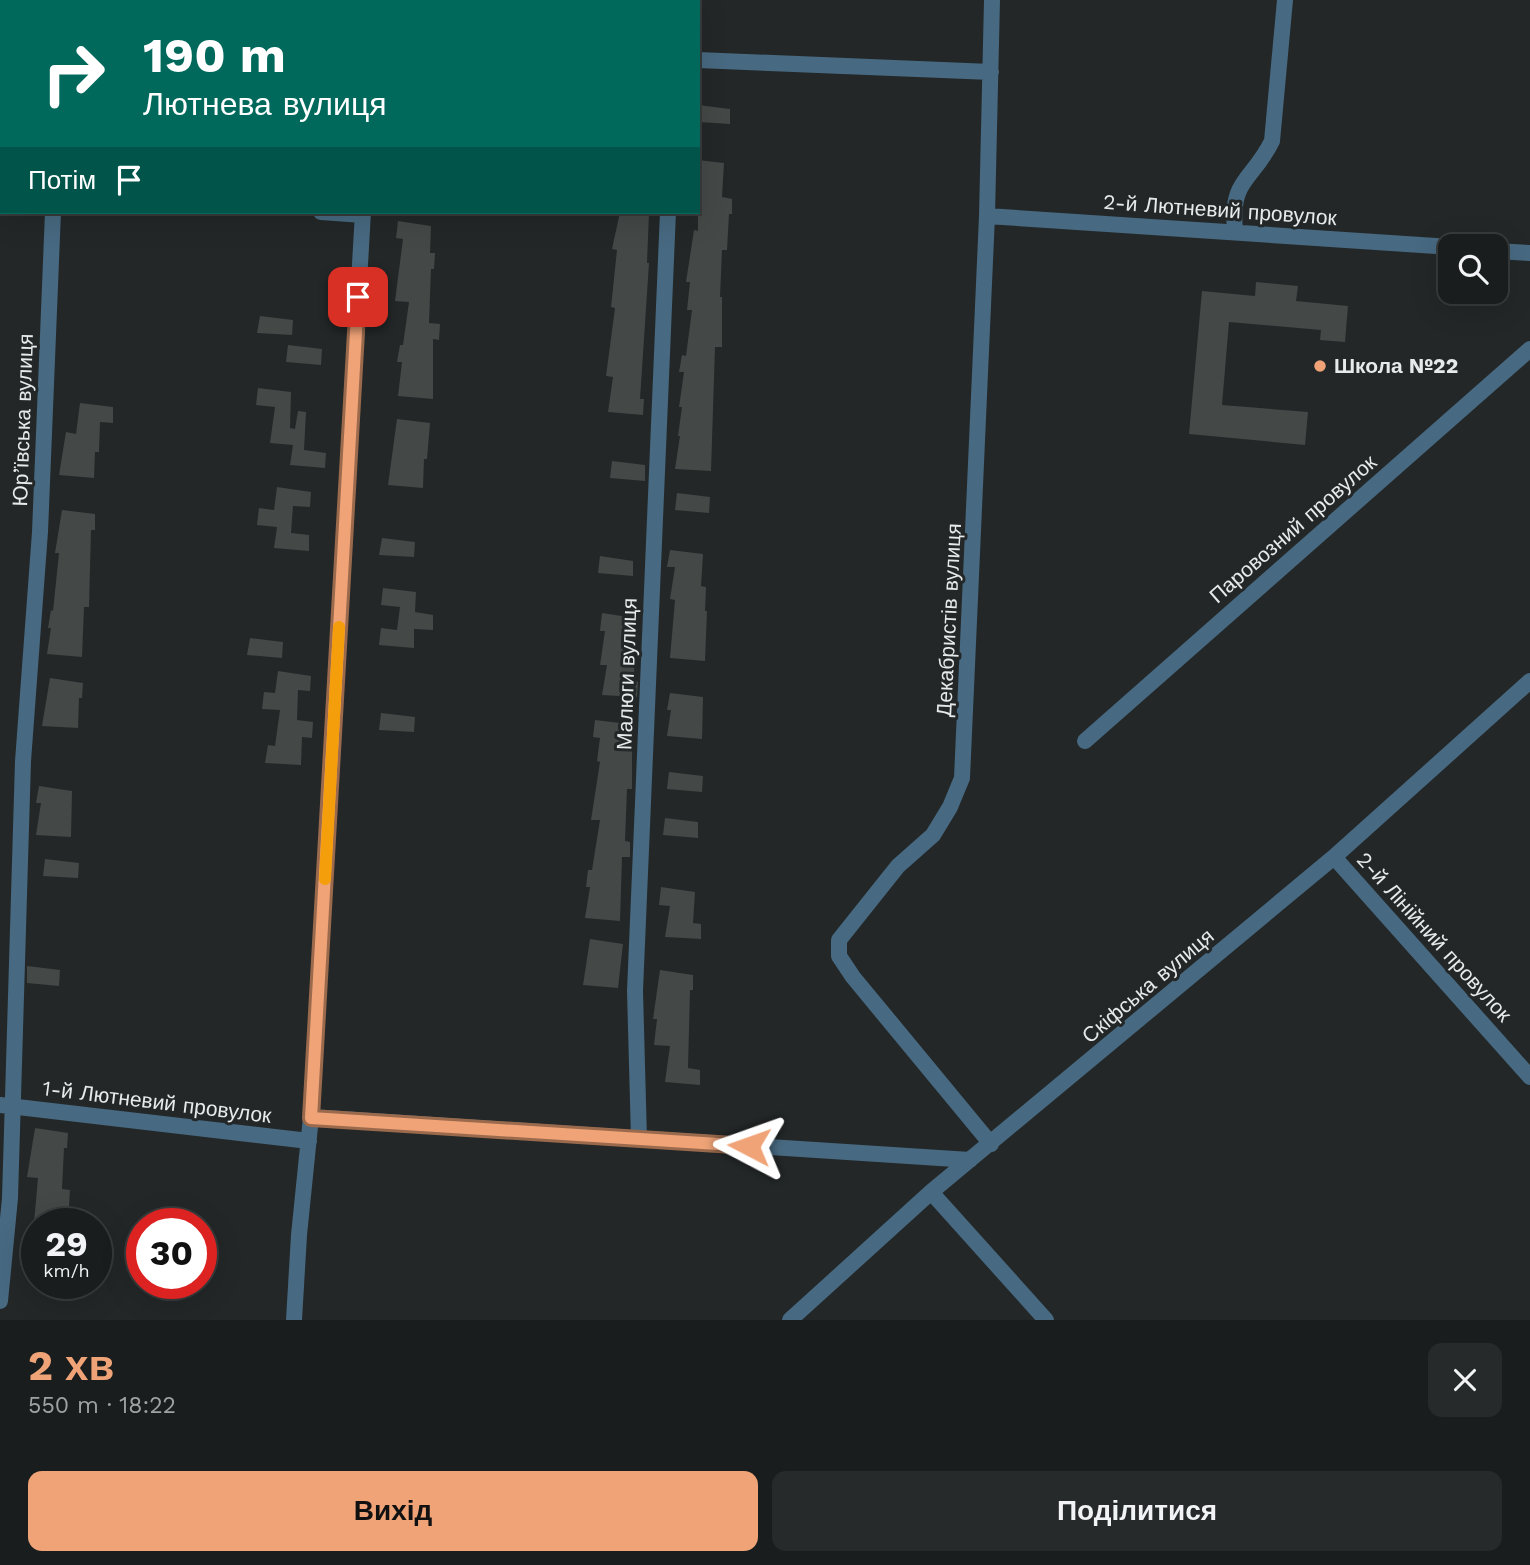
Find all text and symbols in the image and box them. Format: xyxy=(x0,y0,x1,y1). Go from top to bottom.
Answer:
text: 190 m xyxy=(143,26,286,84)
icon: right xyxy=(28,28,119,119)
text: Лютнева вулиця xyxy=(143,85,387,123)
icon: arrive xyxy=(110,161,148,199)
text: Потім xyxy=(28,165,96,195)
street label: 2-й Лютневий провулок xyxy=(1102,189,1338,230)
map controls xyxy=(1438,234,1508,304)
button: search xyxy=(1438,234,1508,304)
pin xyxy=(328,267,388,327)
icon: arrive xyxy=(339,278,377,316)
street label: Юр’ївська вулиця xyxy=(7,333,38,507)
place label: Школа №22 xyxy=(1334,353,1458,378)
marker: Школа №22 xyxy=(1312,358,1328,374)
street label: Паровозний провулок xyxy=(1204,449,1382,608)
street label: Декабристів вулиця xyxy=(931,523,966,717)
street label: Малюги вулиця xyxy=(611,598,642,750)
street label: 2-й Лінійний провулок xyxy=(1352,847,1517,1027)
street label: Скіфська вулиця xyxy=(1077,923,1219,1048)
street label: 1-й Лютневий провулок xyxy=(41,1075,274,1128)
position arrow xyxy=(712,1109,786,1183)
speed limit sign: 30 xyxy=(126,1208,217,1299)
text: 29 xyxy=(45,1223,88,1265)
text: km/h xyxy=(43,1260,90,1281)
text: 2 хв xyxy=(28,1341,114,1390)
button: close xyxy=(1428,1343,1502,1417)
text: 550 m · 18:22 xyxy=(28,1392,176,1419)
button: Вихід xyxy=(28,1471,758,1551)
button: Поділитися xyxy=(772,1471,1502,1551)

